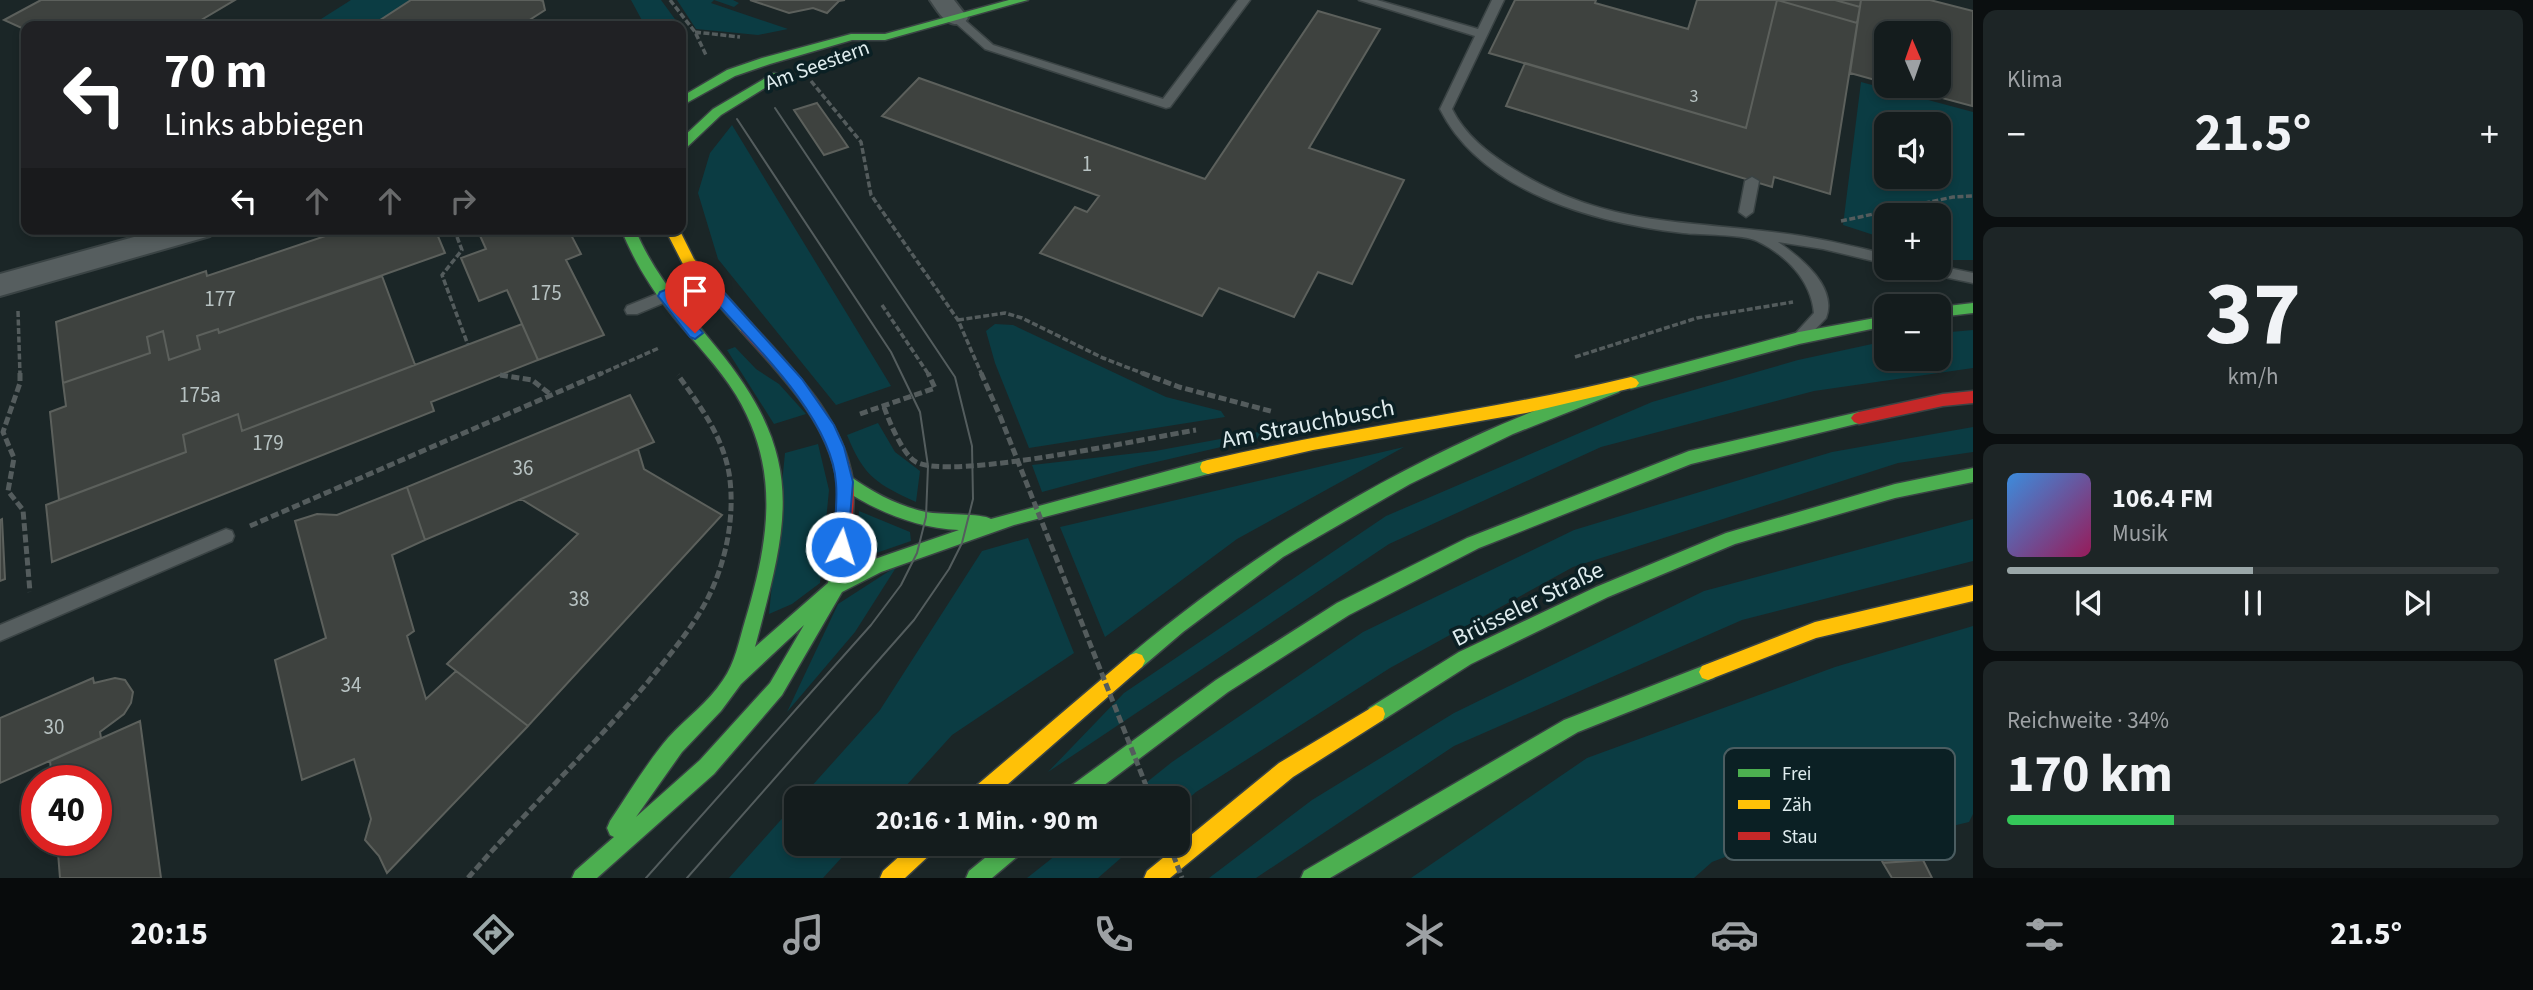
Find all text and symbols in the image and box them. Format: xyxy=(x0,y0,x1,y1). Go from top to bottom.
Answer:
north arrow xyxy=(1874,21,1951,98)
map controls xyxy=(1874,21,1951,371)
street label: Am Seestern xyxy=(760,32,874,98)
text: 70 m xyxy=(164,37,268,107)
icon: left xyxy=(49,49,140,140)
text: Klima xyxy=(2007,63,2063,96)
house number: 3 xyxy=(1690,84,1699,109)
text: 21.5° xyxy=(2195,97,2311,171)
text: Links abbiegen xyxy=(164,102,365,148)
text: − xyxy=(2007,108,2026,162)
text: + xyxy=(2480,108,2499,162)
button: sound xyxy=(1874,112,1951,189)
house number: 1 xyxy=(1082,149,1092,179)
icon: left xyxy=(225,182,263,220)
icon: ahead xyxy=(298,182,336,220)
icon: ahead xyxy=(371,182,409,220)
icon: right xyxy=(444,182,482,220)
button: + xyxy=(1874,203,1951,280)
text: 37 xyxy=(2205,250,2301,379)
pin xyxy=(665,261,725,333)
icon: arrive xyxy=(676,272,714,310)
house number: 175 xyxy=(530,278,562,308)
house number: 177 xyxy=(204,284,236,314)
button: − xyxy=(1874,294,1951,371)
text: km/h xyxy=(2227,360,2279,393)
house number: 175a xyxy=(179,380,221,410)
street label: Am Strauchbusch xyxy=(1219,390,1397,458)
house number: 179 xyxy=(252,428,284,458)
house number: 36 xyxy=(513,453,533,483)
text: 106.4 FM xyxy=(2112,480,2213,517)
position arrow xyxy=(804,510,878,584)
text: Musik xyxy=(2112,517,2168,550)
street label: Brüsseler Straße xyxy=(1446,552,1610,656)
house number: 38 xyxy=(569,584,589,614)
icon: previous xyxy=(2070,584,2108,622)
icon: pause xyxy=(2234,584,2272,622)
icon: next xyxy=(2398,584,2436,622)
house number: 34 xyxy=(341,670,361,700)
text: Reichweite · 34% xyxy=(2007,704,2169,737)
house number: 30 xyxy=(44,712,64,742)
text: 170 km xyxy=(2007,738,2173,812)
legend xyxy=(1724,748,1955,860)
text: Frei xyxy=(1782,761,1812,788)
speed limit sign: 40 xyxy=(21,765,112,856)
text: Zäh xyxy=(1782,792,1812,819)
text: 20:16 · 1 Min. · 90 m xyxy=(876,802,1098,839)
text: Stau xyxy=(1782,824,1818,851)
icon: directions xyxy=(469,910,518,959)
icon: music xyxy=(779,910,828,959)
icon: phone xyxy=(1089,910,1138,959)
icon: climate xyxy=(1400,910,1449,959)
icon: car xyxy=(1710,910,1759,959)
icon: filters xyxy=(2020,910,2069,959)
text: 20:15 xyxy=(131,911,208,957)
text: 21.5° xyxy=(2330,911,2402,957)

